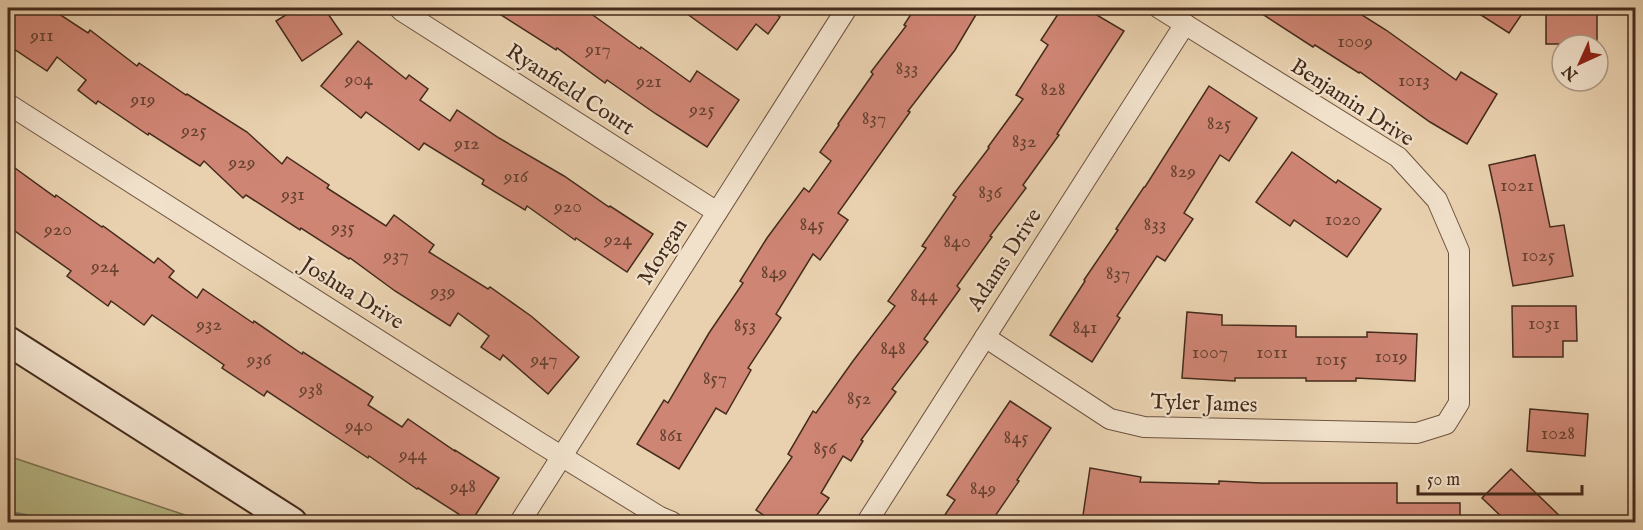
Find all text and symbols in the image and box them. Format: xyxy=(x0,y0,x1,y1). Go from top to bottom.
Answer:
house number: 911 xyxy=(29,23,54,48)
house number: 1009 xyxy=(1337,29,1373,54)
north arrow xyxy=(1550,33,1610,93)
house number: 917 xyxy=(584,37,611,62)
street label: Ryanfield Court xyxy=(500,38,640,142)
street label: Benjamin Drive xyxy=(1285,53,1419,153)
house number: 833 xyxy=(896,56,918,81)
text: N xyxy=(1559,60,1583,85)
house number: 904 xyxy=(344,67,373,92)
house number: 1013 xyxy=(1398,68,1430,93)
house number: 921 xyxy=(635,69,662,94)
house number: 828 xyxy=(1040,77,1066,102)
house number: 919 xyxy=(130,87,155,112)
house number: 925 xyxy=(688,97,715,122)
house number: 837 xyxy=(862,106,886,131)
house number: 825 xyxy=(1207,111,1231,136)
house number: 925 xyxy=(180,118,207,143)
house number: 832 xyxy=(1012,129,1036,154)
house number: 912 xyxy=(453,131,480,156)
house number: 929 xyxy=(228,150,255,175)
house number: 829 xyxy=(1170,159,1196,184)
house number: 916 xyxy=(503,164,529,189)
house number: 1021 xyxy=(1500,173,1534,198)
house number: 836 xyxy=(978,180,1002,205)
house number: 931 xyxy=(280,182,305,207)
house number: 920 xyxy=(553,194,582,219)
street label: Adams Drive xyxy=(961,203,1049,317)
house number: 1020 xyxy=(1325,207,1361,232)
house number: 845 xyxy=(800,212,824,237)
house number: 833 xyxy=(1144,212,1166,237)
street label: Morgan xyxy=(632,213,694,291)
house number: 935 xyxy=(330,215,355,240)
house number: 920 xyxy=(43,217,72,242)
house number: 924 xyxy=(603,227,632,252)
house number: 840 xyxy=(943,229,971,254)
house number: 937 xyxy=(382,243,409,268)
house number: 1025 xyxy=(1521,243,1555,268)
street label: Joshua Drive xyxy=(293,250,409,337)
house number: 924 xyxy=(90,254,119,279)
house number: 849 xyxy=(761,260,787,285)
house number: 837 xyxy=(1106,261,1130,286)
house number: 939 xyxy=(430,279,455,304)
house number: 844 xyxy=(910,283,938,308)
house number: 1031 xyxy=(1528,311,1560,336)
house number: 932 xyxy=(195,312,222,337)
house number: 853 xyxy=(734,313,756,338)
house number: 841 xyxy=(1072,315,1098,340)
house number: 848 xyxy=(880,336,906,361)
house number: 1007 xyxy=(1192,340,1228,365)
house number: 1011 xyxy=(1256,340,1288,365)
house number: 1019 xyxy=(1374,344,1408,369)
house number: 936 xyxy=(246,347,272,372)
house number: 947 xyxy=(529,347,558,372)
house number: 1015 xyxy=(1315,347,1347,372)
house number: 857 xyxy=(703,366,727,391)
house number: 938 xyxy=(298,377,323,402)
house number: 852 xyxy=(847,386,871,411)
street label: Tyler James xyxy=(1150,388,1258,420)
house number: 940 xyxy=(344,413,373,438)
house number: 1028 xyxy=(1541,421,1575,446)
house number: 861 xyxy=(659,423,683,448)
house number: 845 xyxy=(1004,425,1028,450)
house number: 856 xyxy=(813,436,837,461)
house number: 944 xyxy=(398,442,427,467)
scale bar xyxy=(1418,458,1582,496)
text: 50 m xyxy=(1427,469,1460,492)
house number: 948 xyxy=(449,474,476,499)
house number: 849 xyxy=(970,476,996,501)

